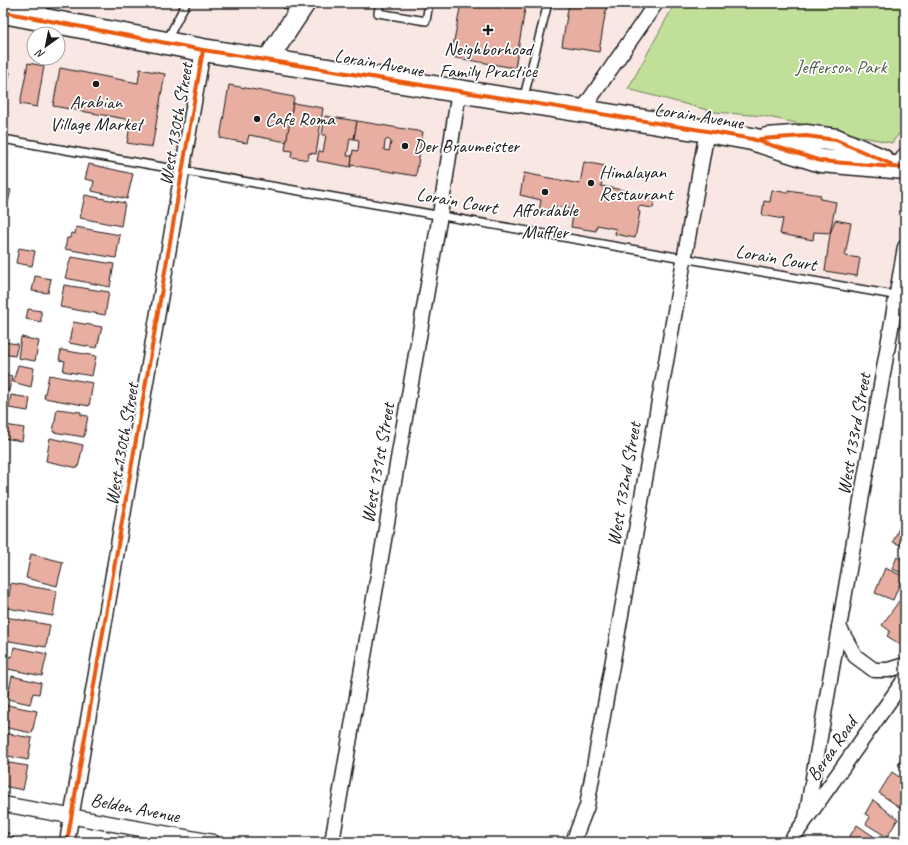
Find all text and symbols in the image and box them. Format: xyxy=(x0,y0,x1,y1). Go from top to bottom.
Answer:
marker: Neighborhood Family Practice xyxy=(482,24,494,36)
north arrow xyxy=(26,26,66,66)
place label: Neighborhood Family Practice xyxy=(439,37,539,83)
street label: Lorain Avenue xyxy=(333,43,427,83)
text: N xyxy=(32,45,47,62)
park label: Jefferson Park xyxy=(795,55,887,79)
street label: West 130th Street xyxy=(153,59,199,187)
marker: Arabian Village Market xyxy=(91,79,101,89)
place label: Arabian Village Market xyxy=(50,90,145,136)
street label: Lorain Avenue xyxy=(653,97,747,135)
place label: Cafe Roma xyxy=(265,107,336,131)
marker: Cafe Roma xyxy=(252,114,262,124)
place label: Der Braumeister xyxy=(413,134,521,158)
marker: Der Braumeister xyxy=(400,141,410,151)
place label: Himalayan Restaurant xyxy=(599,160,674,206)
marker: Himalayan Restaurant xyxy=(586,178,596,188)
street label: Lorain Court xyxy=(415,182,501,220)
marker: Affordable Muffler xyxy=(540,187,550,197)
place label: Affordable Muffler xyxy=(512,198,579,244)
street label: Lorain Court xyxy=(734,239,820,277)
street label: West 133rd Street xyxy=(832,370,877,497)
street label: West 130th Street xyxy=(99,379,145,507)
street label: West 131st Street xyxy=(356,399,401,525)
street label: West 132nd Street xyxy=(601,419,647,547)
street label: Berea Road xyxy=(801,709,865,786)
street label: Belden Avenue xyxy=(89,788,183,829)

